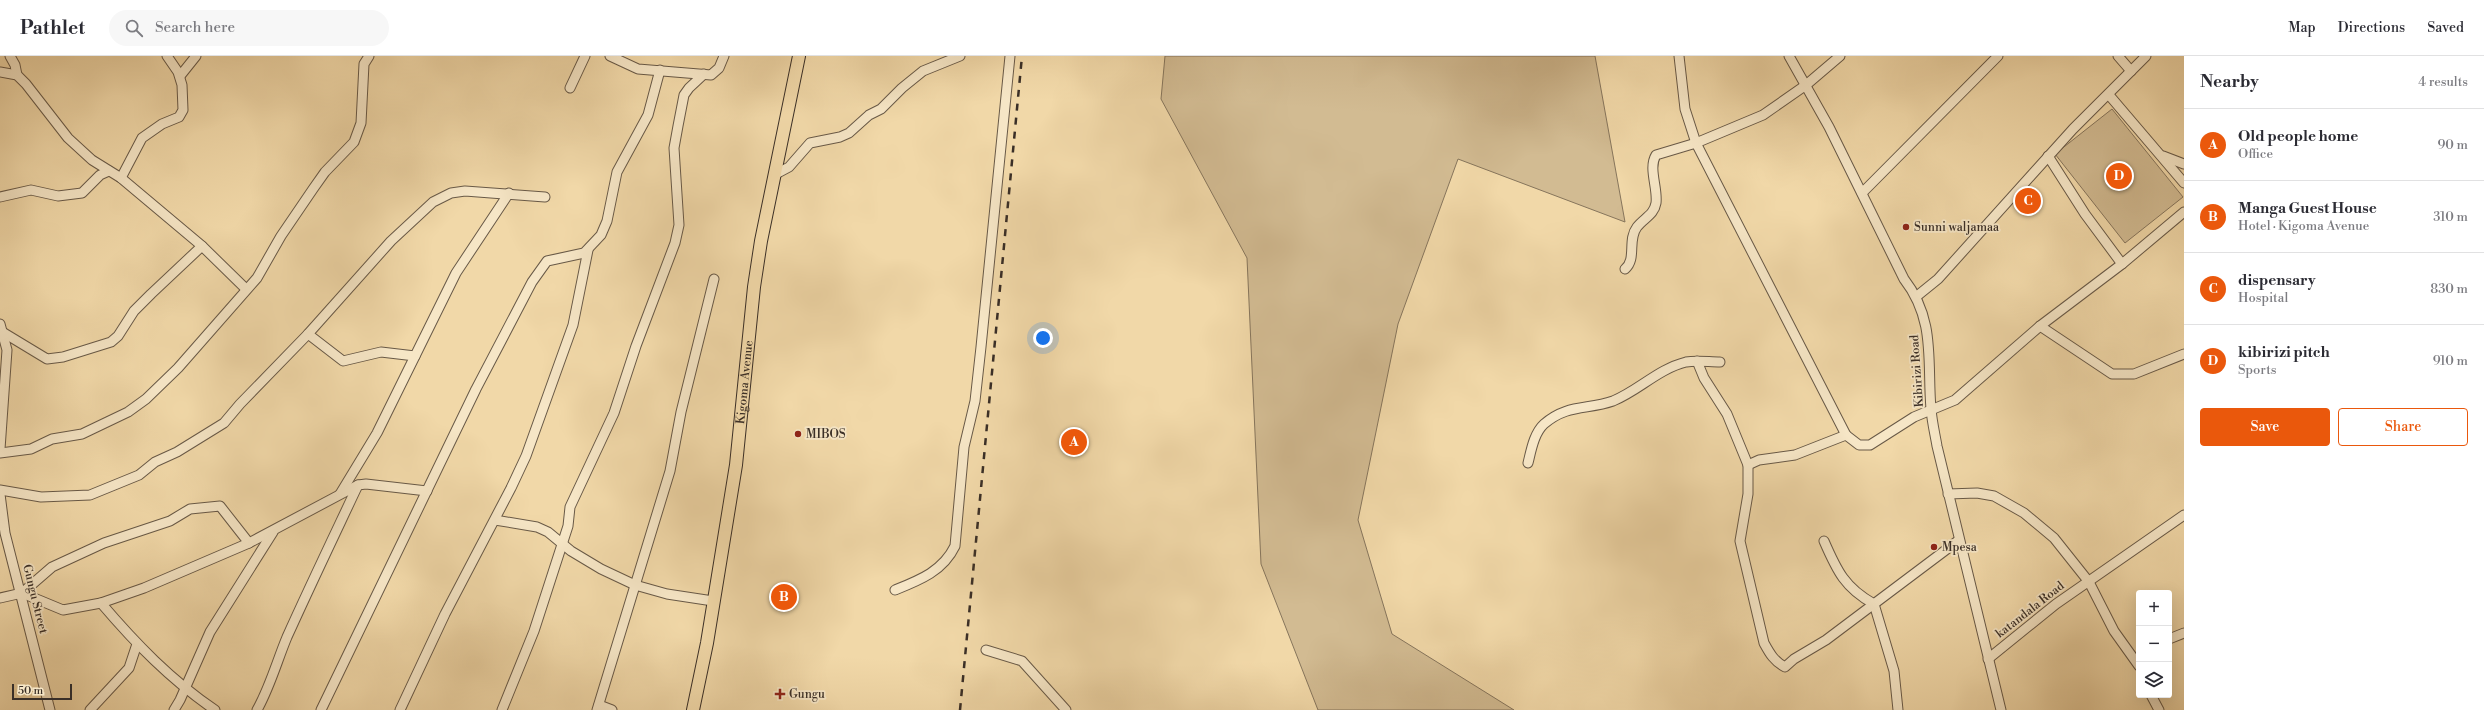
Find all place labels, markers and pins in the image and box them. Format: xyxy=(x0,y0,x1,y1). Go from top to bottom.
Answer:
pin: D xyxy=(2106,161,2132,191)
pin: C xyxy=(2015,186,2041,216)
place label: Sunni waljamaa xyxy=(1914,220,2000,235)
marker: Sunni waljamaa xyxy=(1901,222,1911,232)
place label: MIBOS xyxy=(806,427,846,442)
pin: A xyxy=(1061,427,1087,457)
marker: MIBOS xyxy=(793,429,803,439)
place label: Mpesa xyxy=(1942,540,1978,555)
marker: Mpesa xyxy=(1929,542,1939,552)
pin: B xyxy=(771,582,797,612)
place label: Gungu xyxy=(789,687,825,702)
marker: Gungu xyxy=(774,688,786,700)

